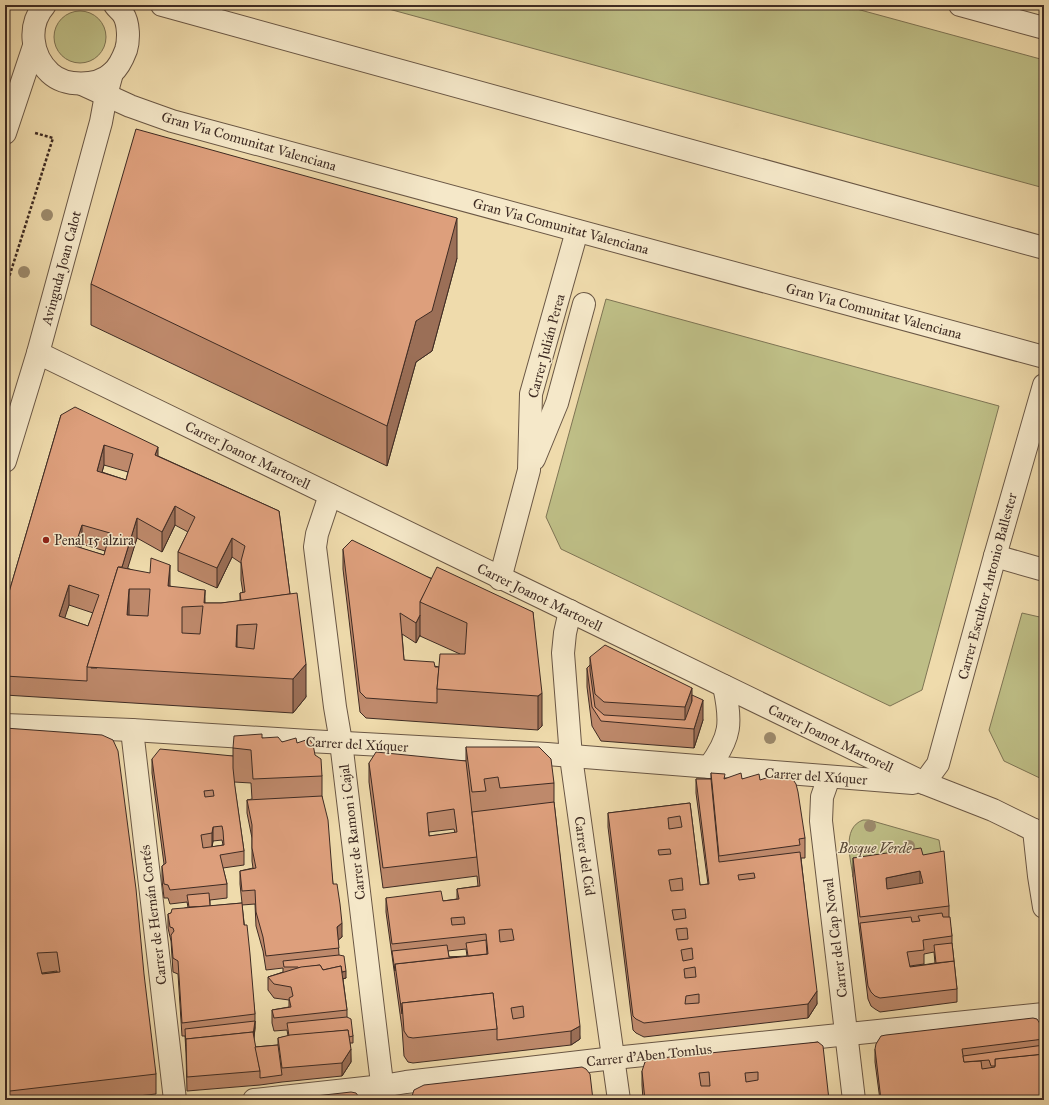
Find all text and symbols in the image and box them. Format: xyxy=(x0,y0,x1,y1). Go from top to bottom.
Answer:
street label: Gran Via Comunitat Valenciana xyxy=(159,108,338,175)
street label: Gran Via Comunitat Valenciana xyxy=(471,195,651,258)
street label: Avinguda Joan Calot xyxy=(38,209,86,328)
street label: Gran Via Comunitat Valenciana xyxy=(784,280,964,343)
street label: Carrer Julián Perea xyxy=(524,292,570,400)
street label: Carrer Joanot Martorell xyxy=(182,418,313,494)
street label: Carrer Escultor Antonio Ballester xyxy=(954,490,1021,681)
place label: Penal 15 alzira xyxy=(54,532,134,549)
marker: Penal 15 alzira xyxy=(41,535,51,545)
street label: Carrer Joanot Martorell xyxy=(474,560,605,636)
street label: Carrer Joanot Martorell xyxy=(765,701,896,777)
street label: Carrer del Xúquer xyxy=(305,733,410,757)
street label: Carrer de Ramon i Cajal xyxy=(336,763,369,901)
street label: Carrer del Xúquer xyxy=(764,764,869,790)
street label: Carrer del Cid xyxy=(571,815,598,897)
park label: Bosque Verde xyxy=(838,840,912,857)
street label: Carrer de Hernán Cortés xyxy=(136,844,171,986)
street label: Carrer del Cap Noval xyxy=(820,877,851,999)
street label: Carrer d'Aben Tomlus xyxy=(585,1040,713,1071)

